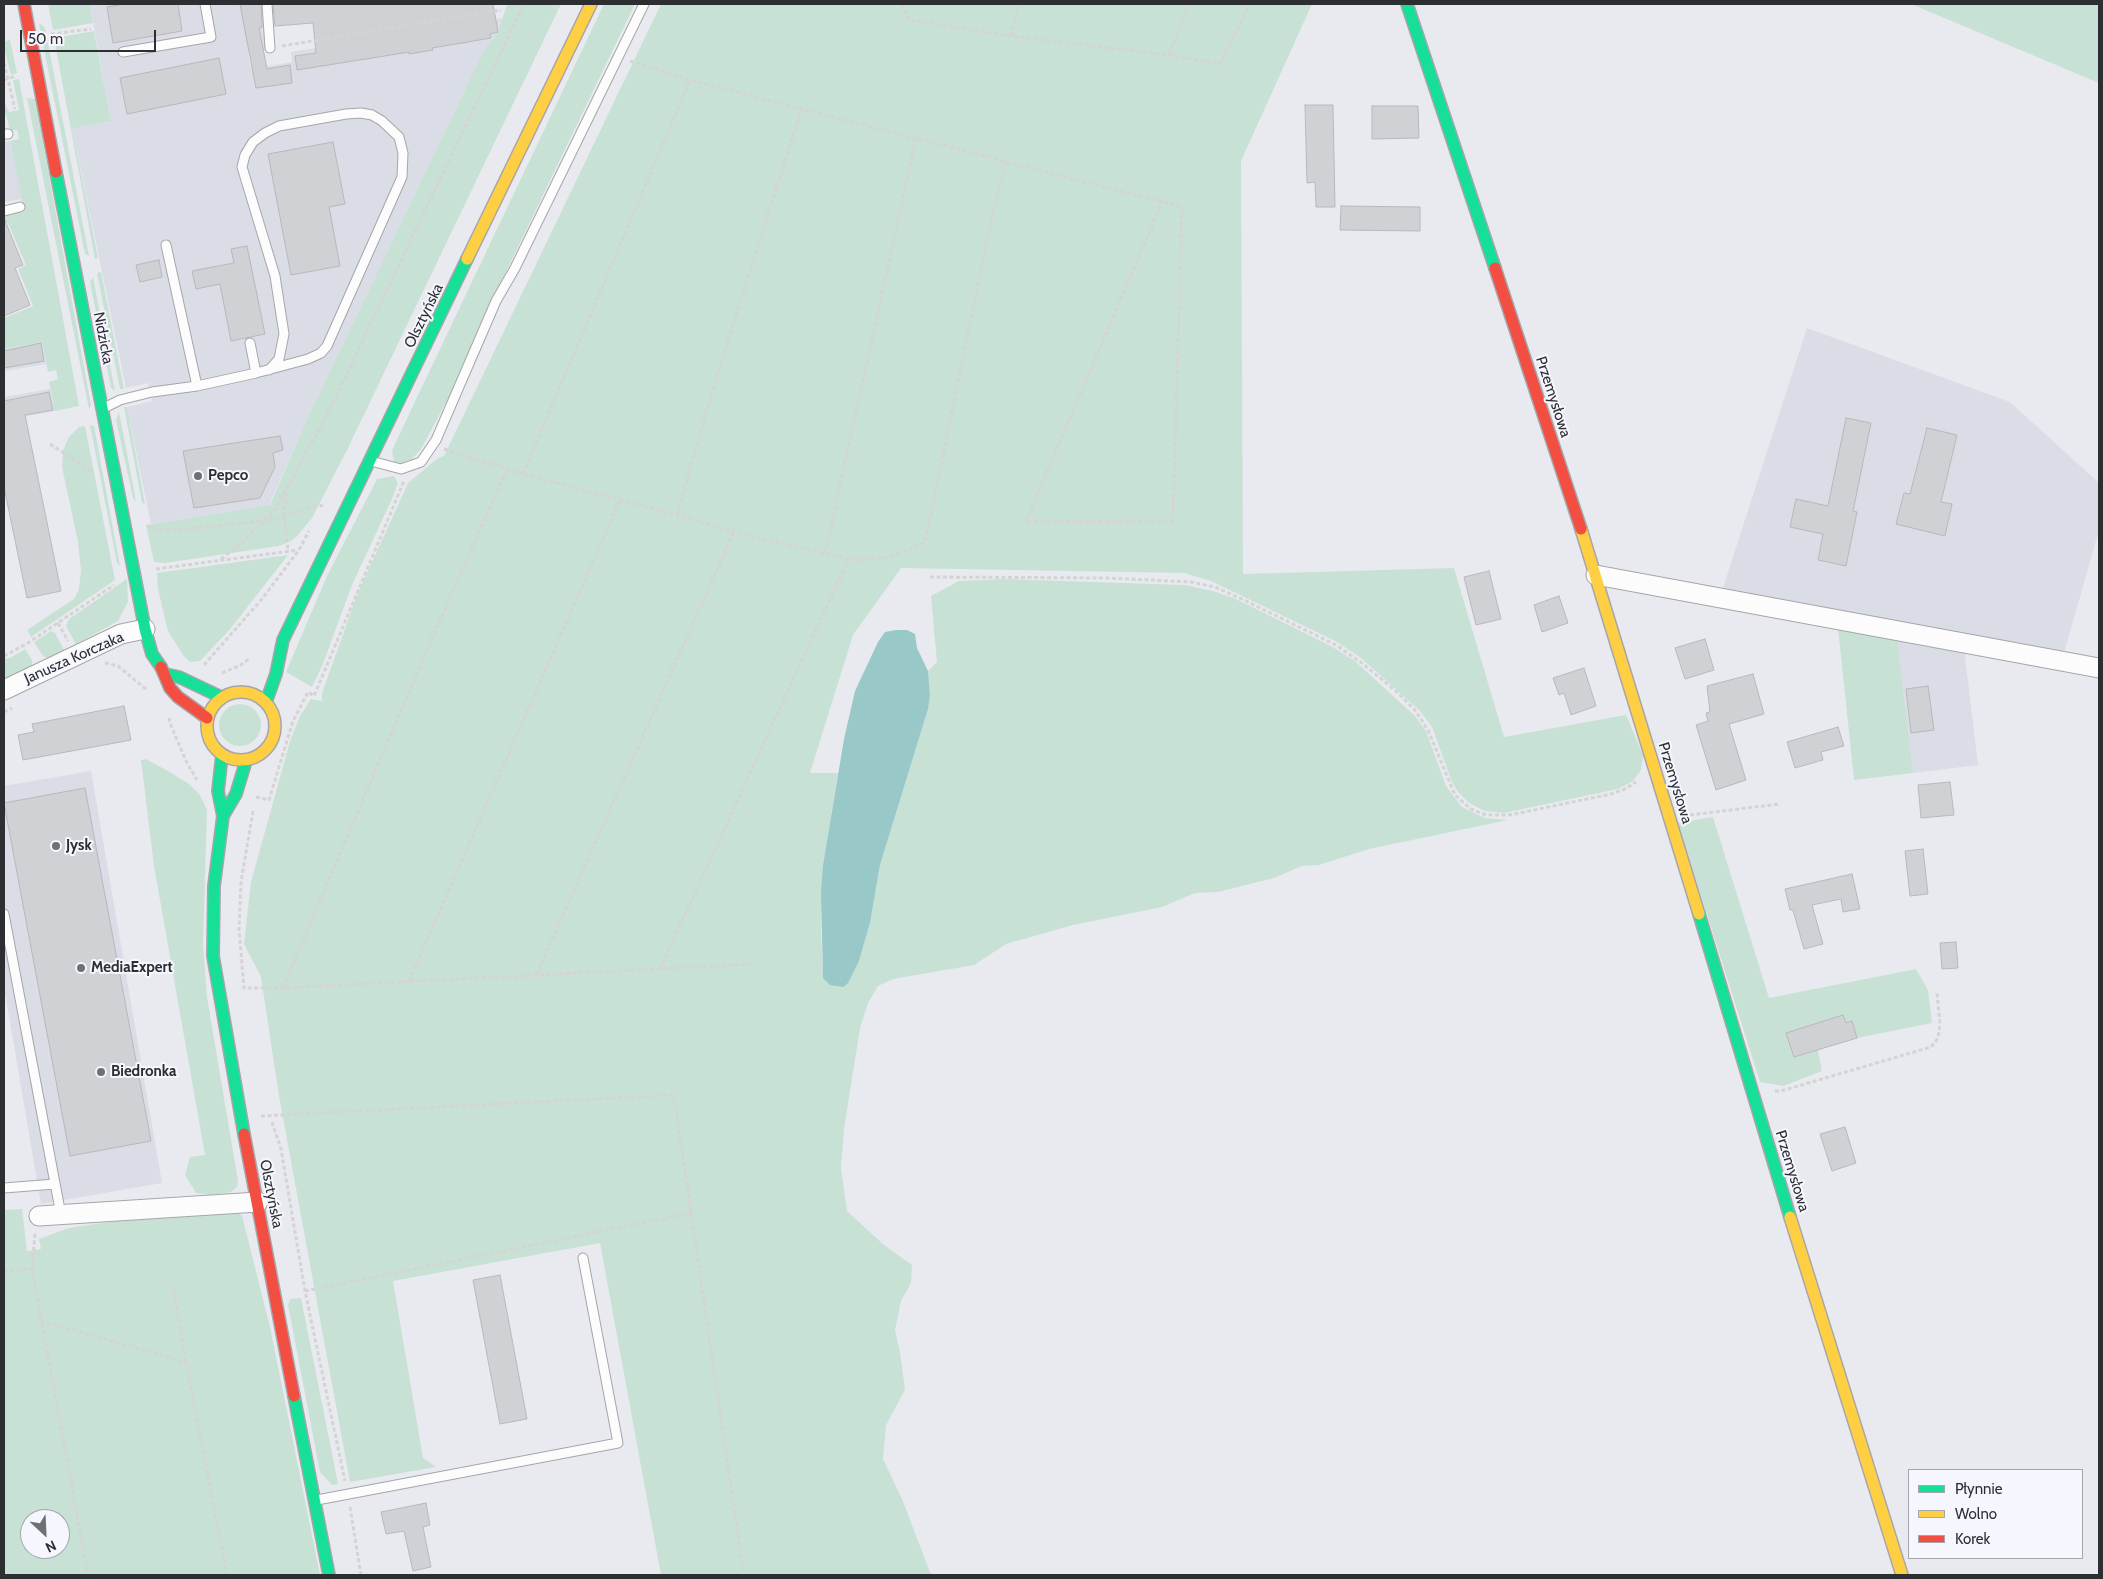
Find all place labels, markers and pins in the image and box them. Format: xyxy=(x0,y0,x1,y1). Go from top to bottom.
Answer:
place label: Pepco xyxy=(208,467,248,485)
marker: Pepco xyxy=(192,470,204,482)
place label: Jysk xyxy=(66,837,92,855)
marker: Jysk xyxy=(50,840,62,852)
place label: MediaExpert xyxy=(91,959,173,977)
marker: MediaExpert xyxy=(75,962,87,974)
place label: Biedronka xyxy=(111,1063,177,1081)
marker: Biedronka xyxy=(95,1066,107,1078)

